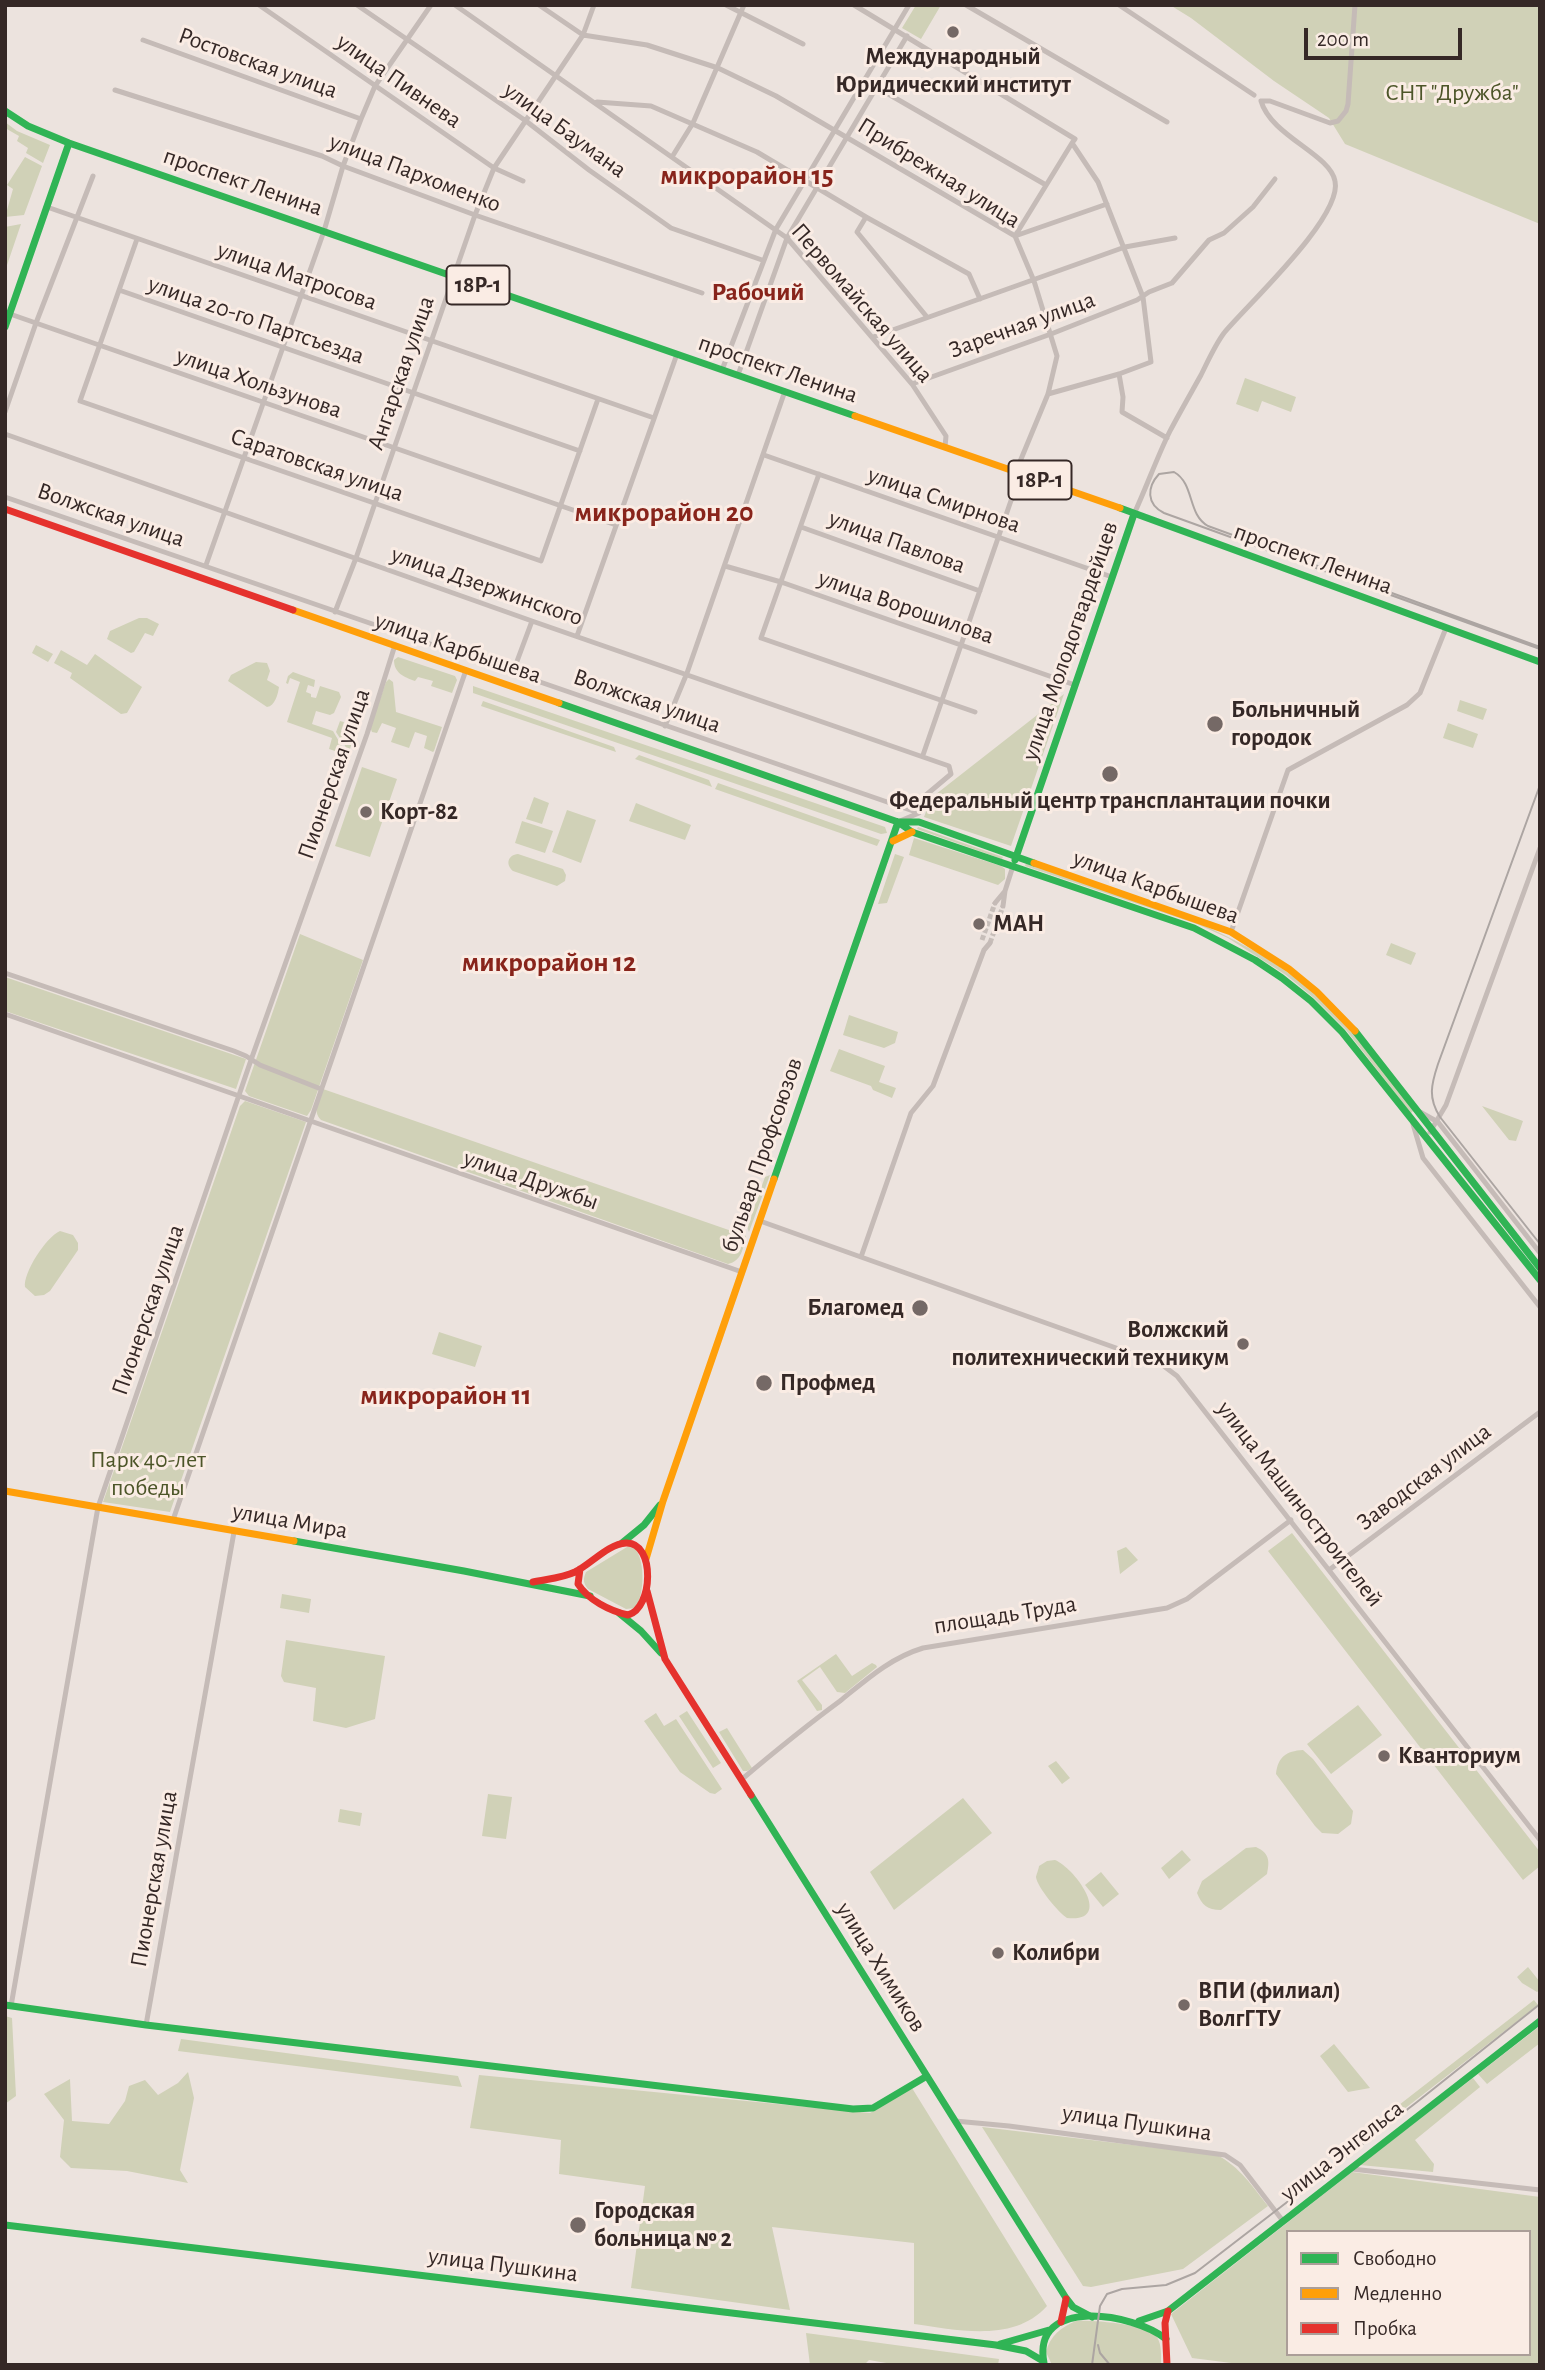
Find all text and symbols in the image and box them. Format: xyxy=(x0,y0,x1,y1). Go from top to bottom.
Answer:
scale bar xyxy=(1307,14,1464,58)
street label: Ростовская улица xyxy=(175,21,341,105)
marker: Международный Юридический институт xyxy=(945,24,961,40)
street label: улица Пивнева xyxy=(331,27,467,135)
text: 200 m xyxy=(1317,29,1369,50)
place label: Международный Юридический институт xyxy=(835,43,1071,99)
street label: улица Баумана xyxy=(498,76,632,184)
park label: СНТ "Дружба" xyxy=(1385,79,1519,107)
street label: Прибрежная улица xyxy=(852,111,1026,235)
street label: улица Пархоменко xyxy=(325,127,505,219)
street label: проспект Ленина xyxy=(160,141,326,223)
district label: микрорайон 15 xyxy=(660,159,834,193)
street label: Первомайская улица xyxy=(785,217,939,389)
street label: улица Матросова xyxy=(213,235,381,317)
road number: 18Р-1 xyxy=(447,266,510,304)
street label: улица 20-го Партсъезда xyxy=(144,269,368,371)
district label: Рабочий xyxy=(711,276,805,308)
street label: Заречная улица xyxy=(945,285,1099,365)
street label: Ангарская улица xyxy=(361,292,441,454)
street label: проспект Ленина xyxy=(695,328,861,410)
street label: улица Хользунова xyxy=(172,341,346,425)
street label: Саратовская улица xyxy=(227,422,407,508)
street label: улица Смирнова xyxy=(864,460,1024,540)
road number: 18Р-1 xyxy=(1009,460,1072,500)
street label: Волжская улица xyxy=(33,476,189,554)
district label: микрорайон 20 xyxy=(575,496,753,530)
street label: улица Павлова xyxy=(825,504,969,580)
street label: проспект Ленина xyxy=(1230,517,1396,601)
street label: улица Молодогвардейцев xyxy=(1016,518,1124,764)
street label: улица Дзержинского xyxy=(387,540,587,632)
street label: улица Ворошилова xyxy=(814,563,998,651)
street label: улица Карбышева xyxy=(371,606,545,690)
street label: Волжская улица xyxy=(569,662,725,740)
street label: Пионерская улица xyxy=(291,685,377,863)
place label: Больничный городок xyxy=(1231,696,1360,752)
marker: Больничный городок xyxy=(1205,714,1225,734)
marker: Федеральный центр трансплантации почки xyxy=(1100,764,1120,784)
place label: Федеральный центр трансплантации почки xyxy=(889,787,1331,815)
place label: Корт-82 xyxy=(380,798,458,826)
marker: Корт-82 xyxy=(358,804,374,820)
street label: улица Карбышева xyxy=(1069,844,1243,930)
place label: МАН xyxy=(993,910,1044,938)
marker: МАН xyxy=(971,916,987,932)
district label: микрорайон 12 xyxy=(462,946,636,980)
street label: бульвар Профсоюзов xyxy=(715,1054,809,1256)
street label: улица Дружбы xyxy=(460,1143,602,1217)
street label: Пионерская улица xyxy=(105,1221,191,1399)
place label: Благомед xyxy=(807,1294,904,1322)
marker: Благомед xyxy=(910,1298,930,1318)
place label: Волжский политехнический техникум xyxy=(952,1316,1229,1372)
marker: Волжский политехнический техникум xyxy=(1235,1336,1251,1352)
place label: Профмед xyxy=(780,1369,875,1397)
marker: Профмед xyxy=(754,1373,774,1393)
district label: микрорайон 11 xyxy=(360,1379,532,1413)
street label: улица Машиностроителей xyxy=(1211,1395,1389,1613)
street label: Заводская улица xyxy=(1351,1417,1497,1537)
park label: Парк 40-лет победы xyxy=(90,1446,206,1502)
street label: улица Мира xyxy=(230,1497,350,1545)
street label: площадь Труда xyxy=(932,1589,1078,1641)
place label: Кванториум xyxy=(1398,1742,1521,1770)
marker: Кванториум xyxy=(1376,1748,1392,1764)
street label: Пионерская улица xyxy=(124,1788,184,1970)
street label: улица Химиков xyxy=(830,1897,932,2037)
place label: Колибри xyxy=(1012,1939,1100,1967)
marker: Колибри xyxy=(990,1945,1006,1961)
place label: ВПИ (филиал) ВолгГТУ xyxy=(1198,1977,1341,2033)
marker: ВПИ (филиал) ВолгГТУ xyxy=(1176,1997,1192,2013)
street label: улица Энгельса xyxy=(1275,2094,1409,2208)
street label: улица Пушкина xyxy=(1060,2098,1214,2148)
place label: Городская больница № 2 xyxy=(594,2197,732,2253)
marker: Городская больница № 2 xyxy=(568,2215,588,2235)
legend xyxy=(1286,2230,1531,2356)
street label: улица Пушкина xyxy=(427,2242,579,2288)
text: Свободно xyxy=(1353,2248,1437,2269)
text: Медленно xyxy=(1353,2283,1442,2304)
text: Пробка xyxy=(1353,2318,1417,2339)

